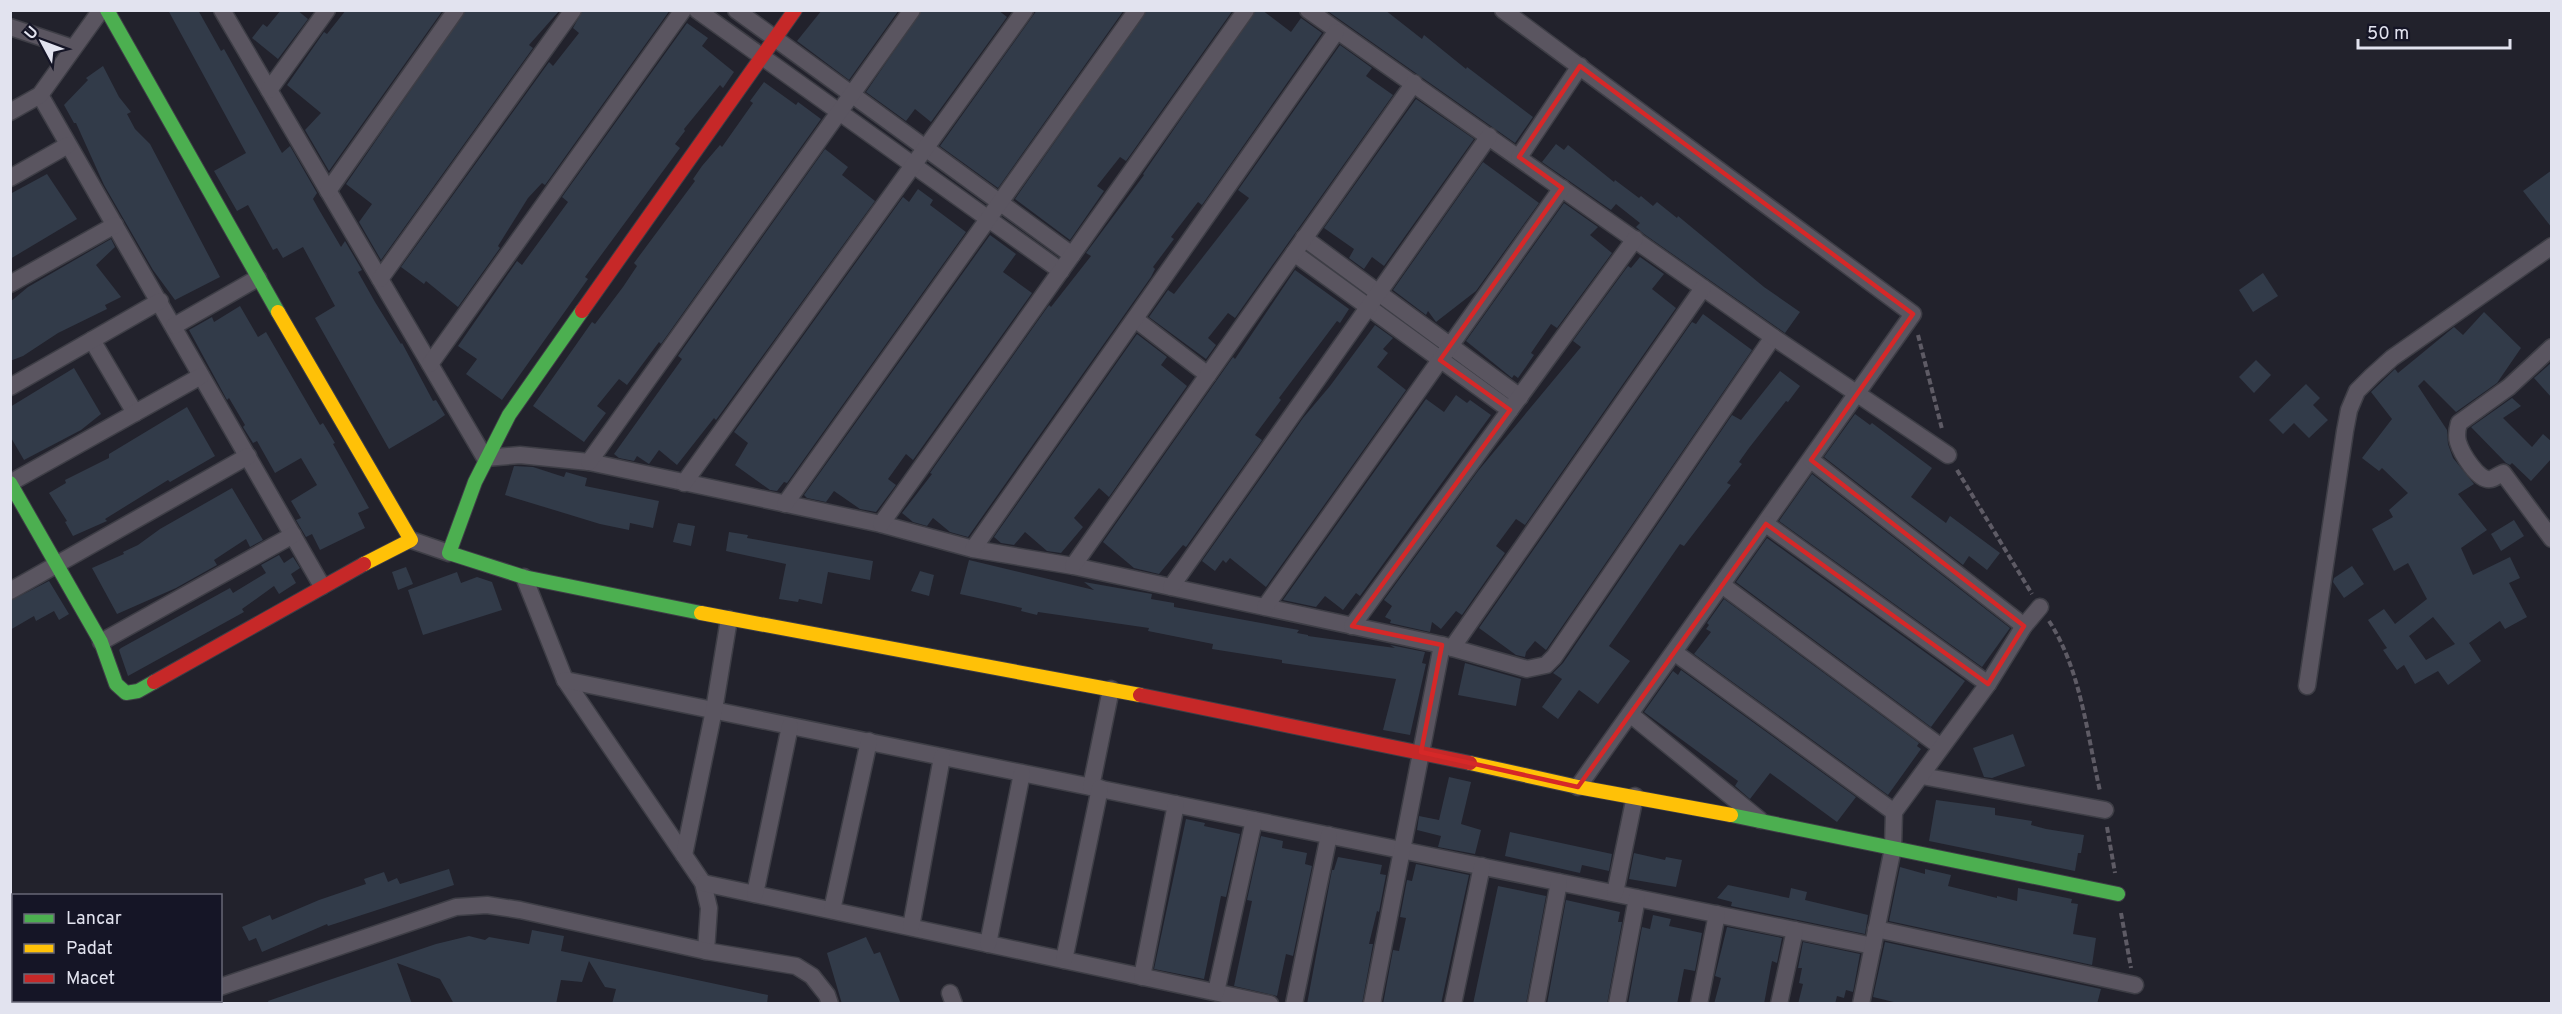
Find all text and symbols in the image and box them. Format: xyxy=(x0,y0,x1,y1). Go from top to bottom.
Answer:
north arrow xyxy=(12,12,72,72)
scale bar xyxy=(2358,12,2510,50)
text: U xyxy=(21,23,43,44)
text: 50 m xyxy=(2367,23,2409,46)
legend xyxy=(12,894,222,1002)
text: Lancar xyxy=(66,908,122,931)
text: Padat xyxy=(66,938,113,961)
text: Macet xyxy=(66,968,115,991)

